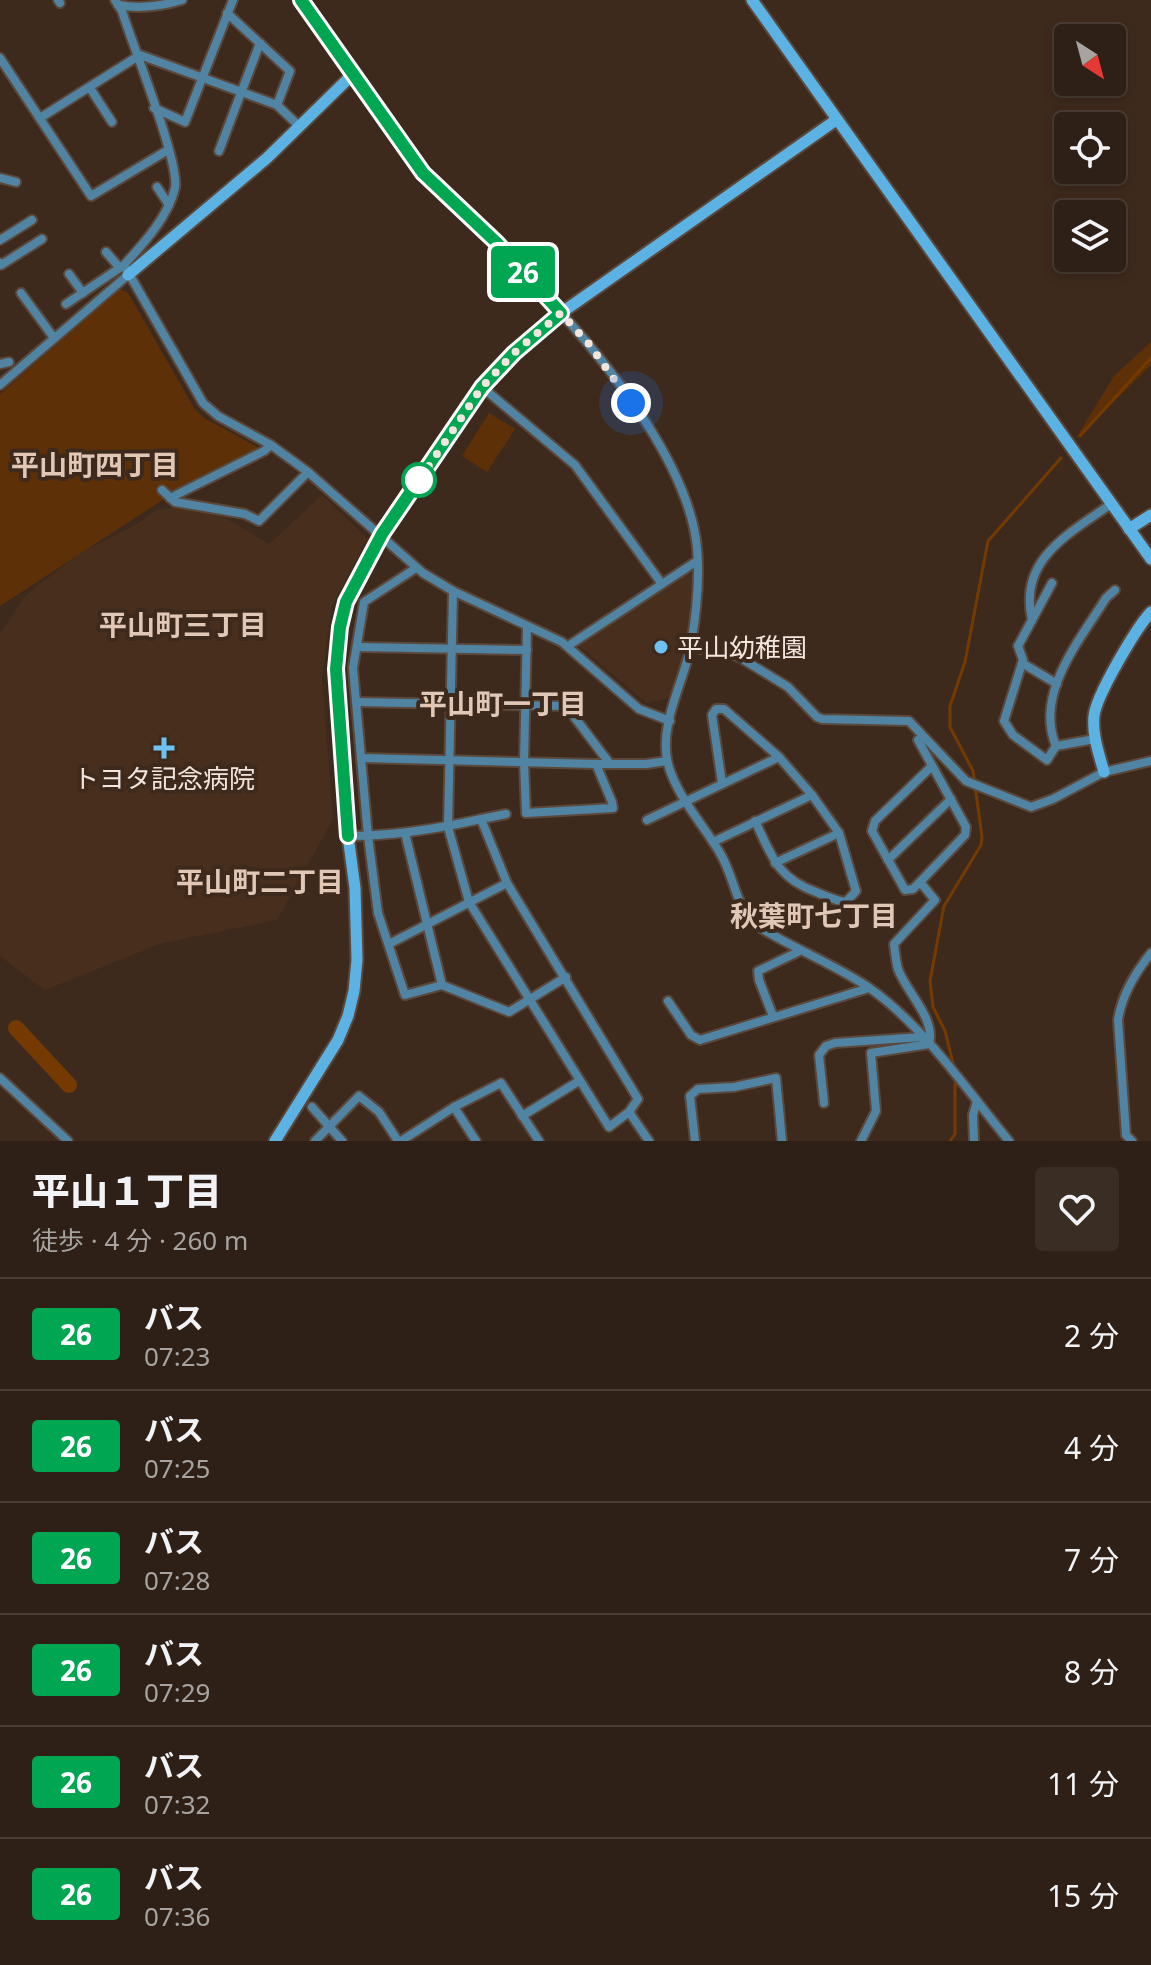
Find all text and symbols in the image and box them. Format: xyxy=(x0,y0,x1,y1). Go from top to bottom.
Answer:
north arrow xyxy=(1054,24,1126,96)
map controls xyxy=(1054,24,1126,272)
button: locate xyxy=(1054,112,1126,184)
button: layers xyxy=(1054,200,1126,272)
line badge: 26 xyxy=(487,246,559,298)
text: 26 xyxy=(507,253,539,291)
your location xyxy=(611,383,651,423)
district label: 平山町四丁目 xyxy=(11,445,179,483)
unlabelled marker xyxy=(402,463,436,497)
district label: 平山町三丁目 xyxy=(99,605,267,643)
place label: 平山幼稚園 xyxy=(677,629,807,665)
marker: 平山幼稚園 xyxy=(652,638,670,656)
district label: 平山町一丁目 xyxy=(419,684,587,722)
marker: トヨタ記念病院 xyxy=(153,737,175,759)
place label: トヨタ記念病院 xyxy=(73,760,255,796)
district label: 平山町二丁目 xyxy=(176,862,344,900)
district label: 秋葉町七丁目 xyxy=(730,896,898,934)
text: 平山１丁目 xyxy=(32,1164,222,1216)
button: heart xyxy=(1035,1167,1119,1251)
text: 徒歩 · 4 分 · 260 m xyxy=(32,1222,248,1258)
text: バス xyxy=(144,1297,204,1338)
text: 26 xyxy=(60,1315,92,1353)
text: 2 分 xyxy=(1064,1315,1119,1356)
text: 07:23 xyxy=(144,1338,210,1374)
text: バス xyxy=(144,1409,204,1450)
text: 26 xyxy=(60,1427,92,1465)
text: 4 分 xyxy=(1064,1427,1119,1468)
text: 07:25 xyxy=(144,1450,210,1486)
text: バス xyxy=(144,1521,204,1562)
text: 26 xyxy=(60,1539,92,1577)
text: 7 分 xyxy=(1064,1539,1119,1580)
text: 07:28 xyxy=(144,1562,210,1598)
text: バス xyxy=(144,1633,204,1674)
text: 26 xyxy=(60,1651,92,1689)
text: 8 分 xyxy=(1064,1651,1119,1692)
text: 07:29 xyxy=(144,1674,210,1710)
text: バス xyxy=(144,1745,204,1786)
text: 26 xyxy=(60,1763,92,1801)
text: 11 分 xyxy=(1047,1763,1119,1804)
text: 07:32 xyxy=(144,1786,210,1822)
text: バス xyxy=(144,1857,204,1898)
text: 26 xyxy=(60,1875,92,1913)
text: 15 分 xyxy=(1047,1875,1119,1916)
text: 07:36 xyxy=(144,1898,210,1934)

